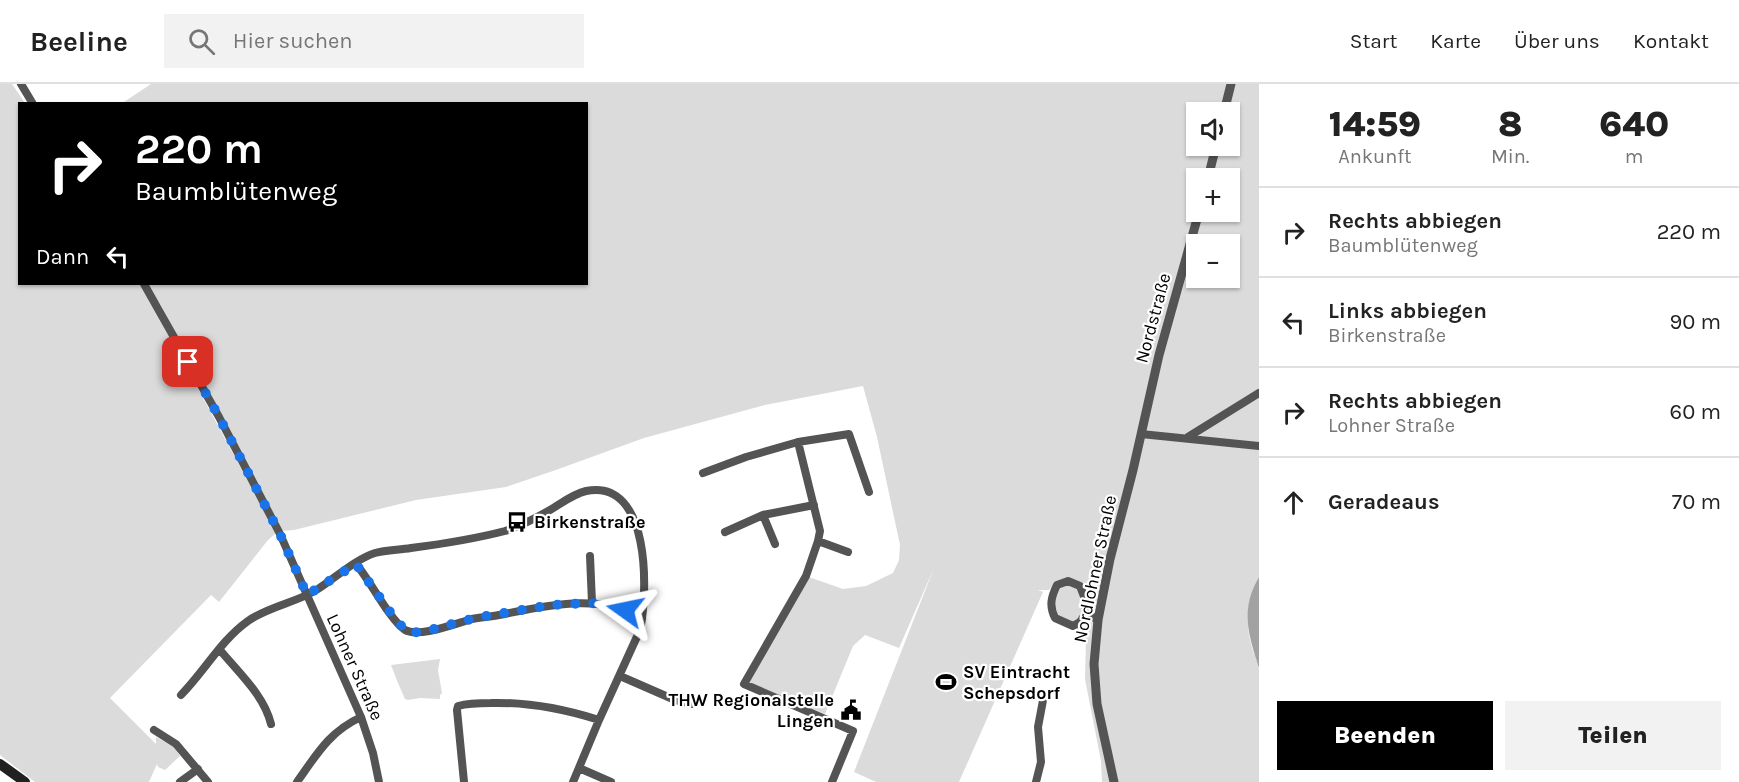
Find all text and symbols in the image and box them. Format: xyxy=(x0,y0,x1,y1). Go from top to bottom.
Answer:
search box xyxy=(164,14,584,68)
text: Beeline xyxy=(30,25,128,58)
icon: search xyxy=(185,25,218,58)
text: Hier suchen xyxy=(233,28,353,54)
text: Start xyxy=(1350,29,1397,53)
text: Karte xyxy=(1430,29,1481,53)
text: Über uns xyxy=(1514,29,1600,53)
text: Kontakt xyxy=(1633,29,1709,53)
map controls xyxy=(1186,102,1240,288)
button: sound xyxy=(1186,102,1240,156)
text: 14:59 xyxy=(1329,103,1421,145)
text: 8 xyxy=(1498,103,1522,145)
text: 640 xyxy=(1599,103,1669,145)
text: 220 m xyxy=(135,124,263,174)
icon: right xyxy=(36,126,114,204)
text: Ankunft xyxy=(1338,145,1412,168)
text: Min. xyxy=(1491,145,1529,168)
text: m xyxy=(1625,145,1644,168)
button: + xyxy=(1186,168,1240,222)
text: Baumblütenweg xyxy=(135,175,337,207)
text: Rechts abbiegen xyxy=(1328,208,1502,234)
icon: right xyxy=(1277,216,1310,249)
text: 220 m xyxy=(1657,219,1721,245)
button: − xyxy=(1186,234,1240,288)
text: Baumblütenweg xyxy=(1328,234,1478,257)
icon: left xyxy=(101,240,134,273)
text: Dann xyxy=(36,244,89,270)
street label: Nordstraße xyxy=(1130,271,1176,365)
text: Links abbiegen xyxy=(1328,298,1487,324)
icon: left xyxy=(1277,306,1310,339)
text: 90 m xyxy=(1669,309,1721,335)
text: Birkenstraße xyxy=(1328,324,1446,347)
pin xyxy=(162,336,213,387)
icon: arrive xyxy=(171,345,204,378)
text: Rechts abbiegen xyxy=(1328,388,1502,414)
icon: right xyxy=(1277,396,1310,429)
text: 60 m xyxy=(1670,399,1721,425)
text: Lohner Straße xyxy=(1328,414,1455,437)
icon: ahead xyxy=(1277,486,1310,519)
text: Geradeaus xyxy=(1328,489,1440,515)
text: 70 m xyxy=(1672,489,1721,515)
street label: Nordlohner Straße xyxy=(1069,493,1121,645)
bus stop icon: Birkenstraße xyxy=(505,510,529,534)
place label: Birkenstraße xyxy=(534,511,645,533)
position arrow xyxy=(593,578,657,642)
street label: Lohner Straße xyxy=(322,610,388,724)
place label: SV Eintracht Schepsdorf xyxy=(963,661,1070,704)
sports icon: SV Eintracht Schepsdorf xyxy=(934,670,958,694)
place label: THW Regionalstelle Lingen xyxy=(669,689,834,732)
public building icon: THW Regionalstelle Lingen xyxy=(839,698,863,722)
button: Beenden xyxy=(1277,701,1493,770)
button: Teilen xyxy=(1505,701,1721,770)

